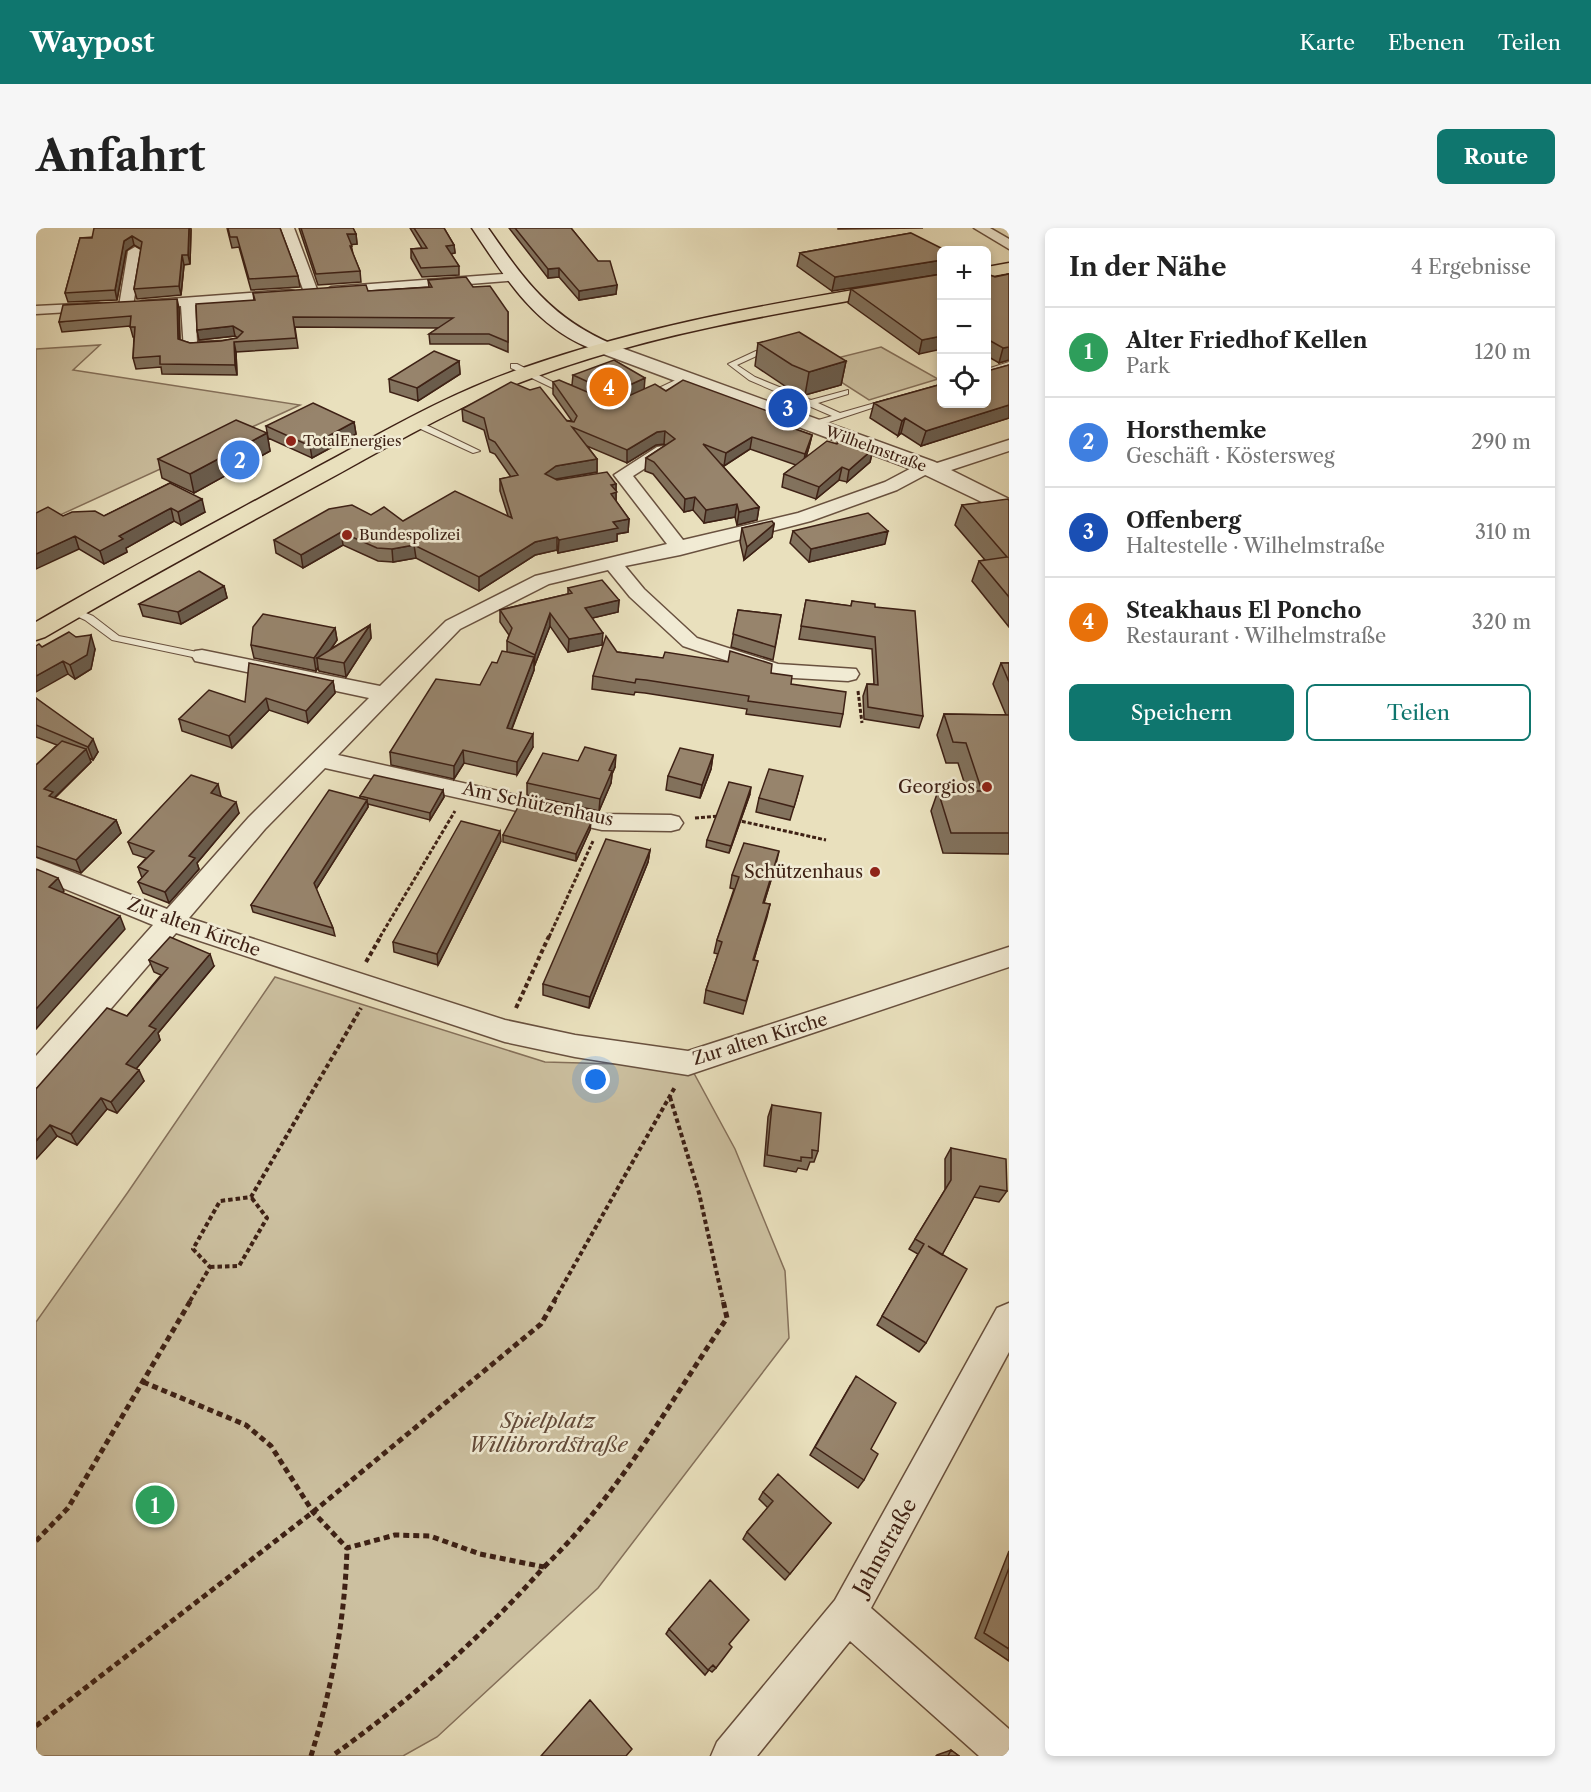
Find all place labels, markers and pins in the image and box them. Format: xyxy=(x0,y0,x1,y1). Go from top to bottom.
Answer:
pin: 4 xyxy=(590,364,628,410)
pin: 3 xyxy=(768,386,807,430)
place label: TotalEnergies xyxy=(303,431,401,450)
marker: TotalEnergies xyxy=(284,434,298,448)
pin: 2 xyxy=(220,438,260,482)
place label: Bundespolizei xyxy=(359,525,461,544)
marker: Bundespolizei xyxy=(340,528,354,542)
place label: Georgios xyxy=(898,776,975,798)
marker: Georgios xyxy=(980,780,994,794)
place label: Schützenhaus xyxy=(744,861,863,883)
marker: Schützenhaus xyxy=(868,865,882,879)
pin: 1 xyxy=(136,1482,174,1528)

